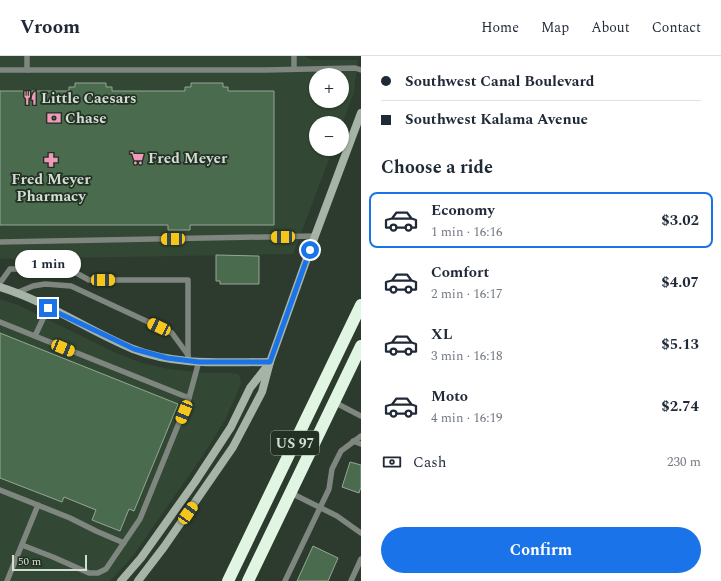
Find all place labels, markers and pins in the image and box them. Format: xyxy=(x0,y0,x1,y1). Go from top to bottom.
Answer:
place label: Little Caesars xyxy=(41,87,136,110)
restaurant icon: Little Caesars xyxy=(22,90,38,106)
place label: Chase xyxy=(65,107,107,130)
bank icon: Chase xyxy=(46,110,62,126)
place label: Fred Meyer xyxy=(148,147,228,170)
supermarket icon: Fred Meyer xyxy=(129,150,145,166)
pharmacy icon: Fred Meyer Pharmacy xyxy=(43,152,59,168)
place label: Fred Meyer Pharmacy xyxy=(11,168,91,208)

